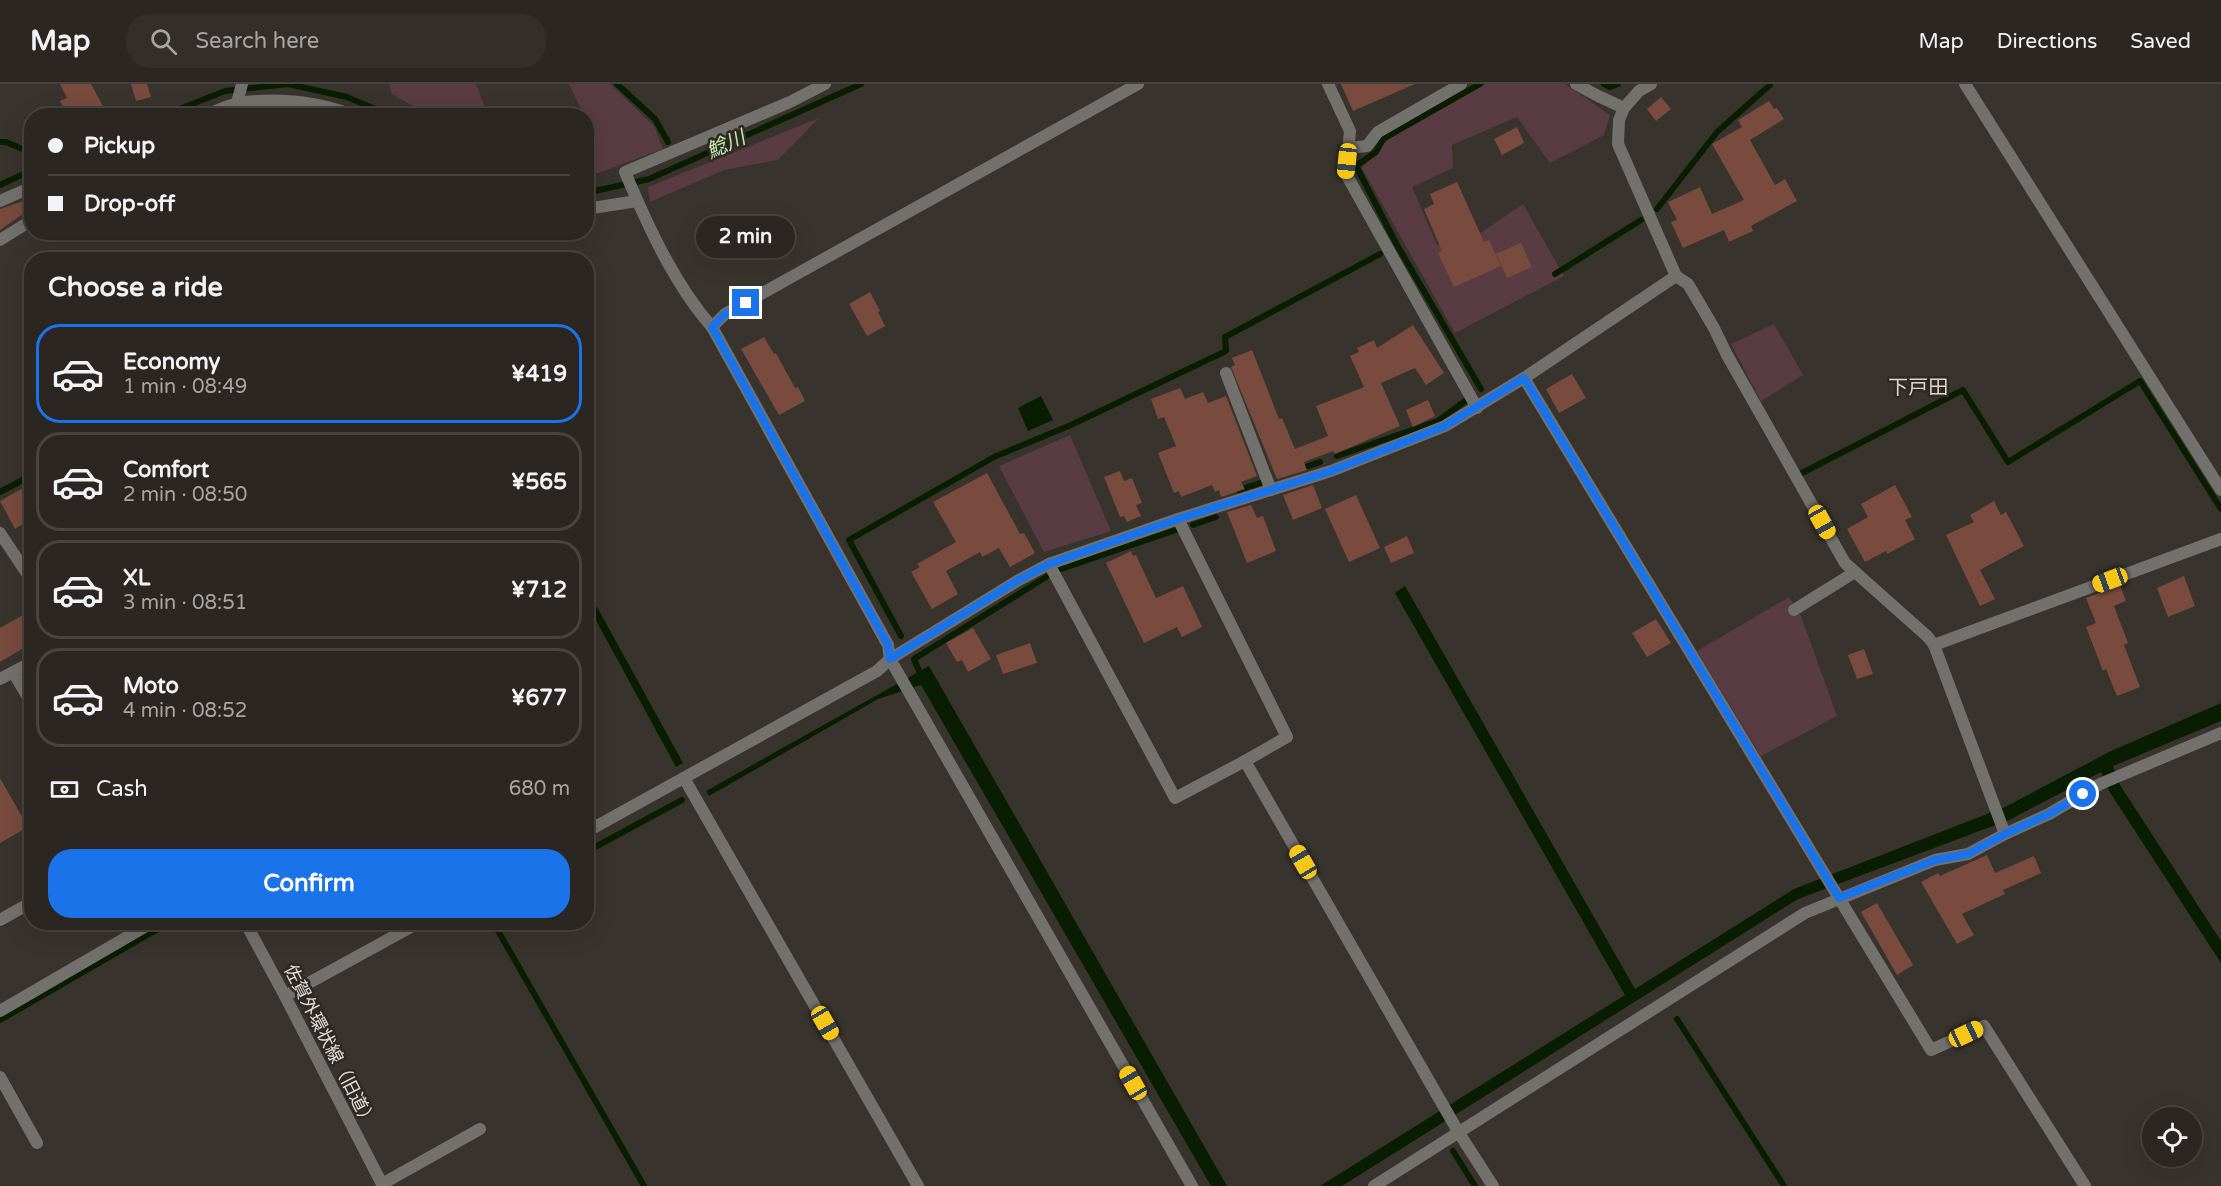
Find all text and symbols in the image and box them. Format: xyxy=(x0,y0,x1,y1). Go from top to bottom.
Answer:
search box xyxy=(126,14,546,68)
text: Map xyxy=(30,24,90,58)
icon: search xyxy=(147,25,180,58)
text: Search here xyxy=(195,28,319,54)
text: Map xyxy=(1918,29,1964,54)
text: Directions xyxy=(1997,29,2097,54)
text: Saved xyxy=(2130,29,2191,54)
water label: 鯰川 xyxy=(703,125,751,164)
text: Pickup xyxy=(84,133,155,159)
car xyxy=(1336,142,1358,180)
text: Drop-off xyxy=(84,191,175,217)
callout: 2 min xyxy=(696,216,795,258)
text: 2 min xyxy=(719,225,772,249)
text: Choose a ride xyxy=(48,271,223,304)
route end xyxy=(732,289,759,316)
icon: car xyxy=(51,347,105,401)
text: Economy xyxy=(123,349,220,375)
text: ¥419 xyxy=(511,361,567,387)
text: 1 min · 08:49 xyxy=(123,375,247,399)
district label: 下戸田 xyxy=(1888,376,1948,400)
icon: car xyxy=(51,455,105,509)
text: Comfort xyxy=(123,457,209,483)
text: ¥565 xyxy=(511,469,567,495)
text: 2 min · 08:50 xyxy=(123,483,247,507)
car xyxy=(1805,502,1839,542)
icon: car xyxy=(51,563,105,617)
text: XL xyxy=(123,565,150,591)
car xyxy=(2090,565,2130,595)
text: ¥712 xyxy=(511,577,567,603)
text: 3 min · 08:51 xyxy=(123,591,247,615)
icon: car xyxy=(51,671,105,725)
text: Moto xyxy=(123,673,179,699)
text: ¥677 xyxy=(511,685,567,711)
text: 4 min · 08:52 xyxy=(123,699,247,723)
icon: cash xyxy=(48,773,81,806)
text: Cash xyxy=(96,776,148,802)
text: 680 m xyxy=(509,777,570,801)
route start xyxy=(2069,780,2096,807)
car xyxy=(1286,842,1320,882)
button: Confirm xyxy=(48,849,570,918)
street label: 佐賀外環状線（旧道） xyxy=(279,961,381,1131)
car xyxy=(808,1003,842,1043)
car xyxy=(1946,1018,1986,1050)
car xyxy=(1116,1063,1150,1103)
map controls xyxy=(2142,1107,2202,1167)
button: locate xyxy=(2142,1107,2202,1167)

